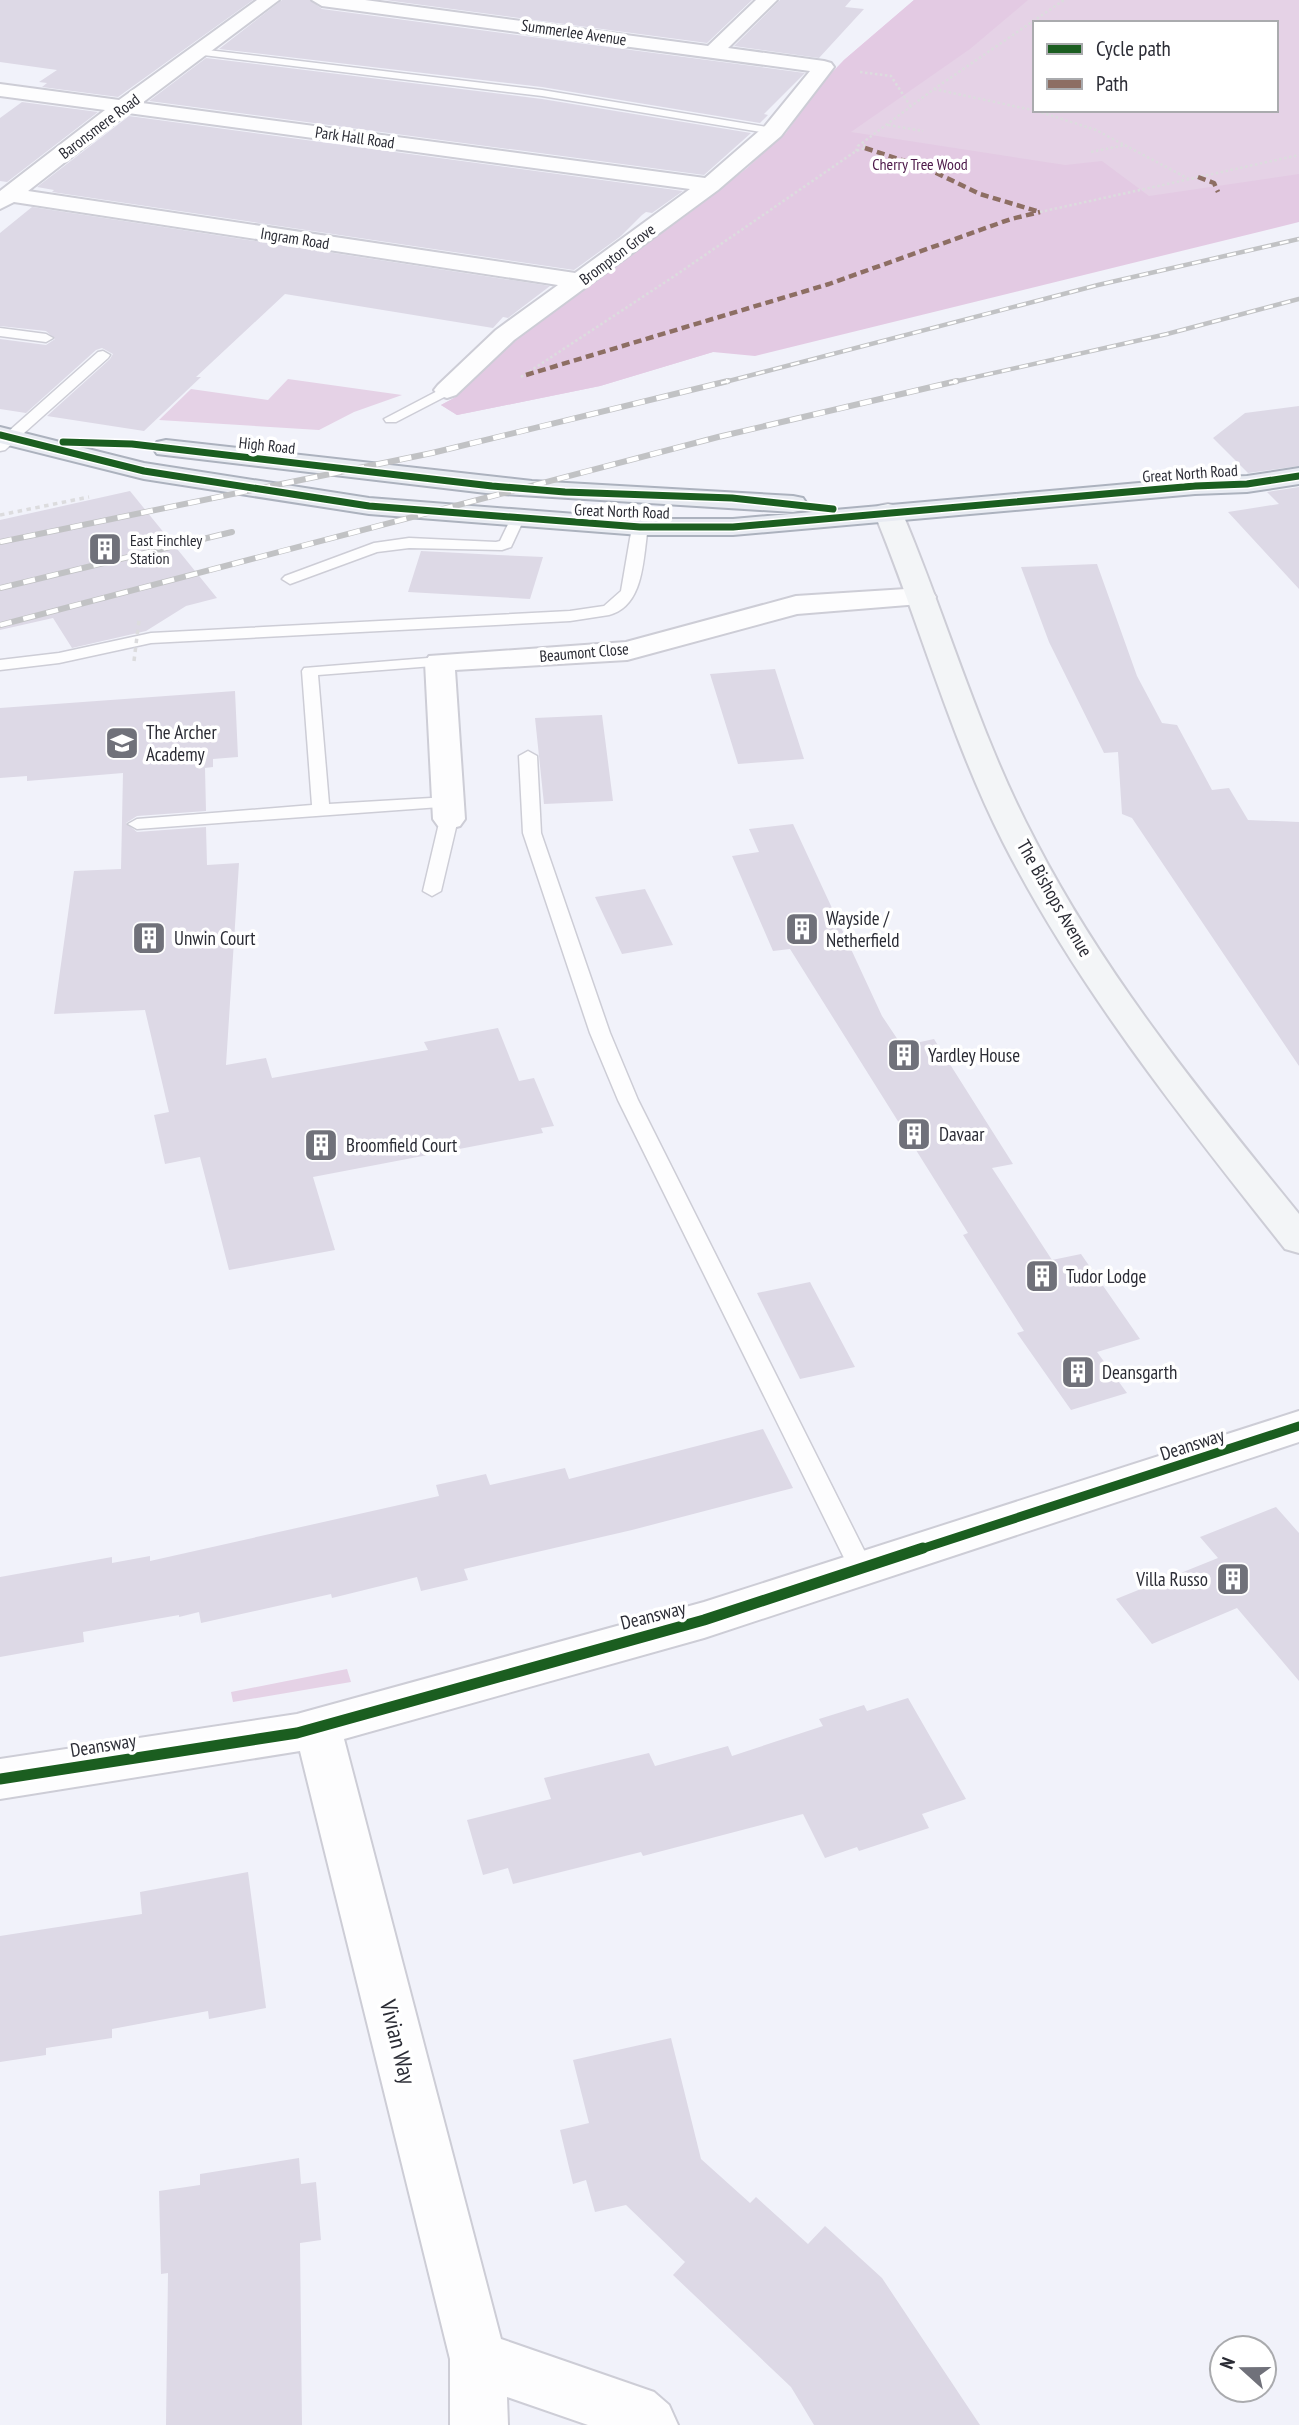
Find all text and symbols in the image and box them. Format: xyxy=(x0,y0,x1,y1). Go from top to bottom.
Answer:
street label: Summerlee Avenue xyxy=(520,15,628,49)
legend xyxy=(1033,21,1278,112)
text: Cycle path xyxy=(1096,35,1171,62)
text: Path xyxy=(1096,70,1128,97)
street label: Baronsmere Road xyxy=(54,89,144,163)
street label: Park Hall Road xyxy=(314,122,396,152)
park label: Cherry Tree Wood xyxy=(872,154,968,174)
street label: Brompton Grove xyxy=(575,219,659,289)
street label: Ingram Road xyxy=(259,223,331,253)
street label: High Road xyxy=(238,432,296,458)
street label: Great North Road xyxy=(1142,460,1238,486)
street label: Great North Road xyxy=(574,499,670,523)
building icon: East Finchley Station xyxy=(86,530,124,568)
place label: East Finchley Station xyxy=(130,530,202,568)
street label: Beaumont Close xyxy=(538,638,630,666)
place label: The Archer Academy xyxy=(146,720,217,766)
school or university icon: The Archer Academy xyxy=(103,724,141,762)
street label: The Bishops Avenue xyxy=(1012,835,1098,961)
place label: Wayside / Netherfield xyxy=(826,906,900,952)
building icon: Wayside / Netherfield xyxy=(783,910,821,948)
building icon: Unwin Court xyxy=(130,919,168,957)
place label: Unwin Court xyxy=(174,926,256,950)
building icon: Yardley House xyxy=(885,1036,923,1074)
place label: Yardley House xyxy=(928,1043,1020,1067)
building icon: Davaar xyxy=(895,1115,933,1153)
place label: Davaar xyxy=(939,1122,985,1146)
building icon: Broomfield Court xyxy=(302,1126,340,1164)
place label: Broomfield Court xyxy=(346,1133,458,1157)
building icon: Tudor Lodge xyxy=(1023,1257,1061,1295)
place label: Tudor Lodge xyxy=(1066,1264,1146,1288)
building icon: Deansgarth xyxy=(1059,1353,1097,1391)
place label: Deansgarth xyxy=(1102,1360,1177,1384)
street label: Deansway xyxy=(1157,1422,1228,1466)
building icon: Villa Russo xyxy=(1214,1560,1252,1598)
place label: Villa Russo xyxy=(1135,1567,1208,1591)
street label: Deansway xyxy=(618,1595,689,1635)
street label: Deansway xyxy=(68,1728,138,1762)
street label: Vivian Way xyxy=(374,1996,423,2087)
north arrow xyxy=(1208,2334,1278,2404)
text: N xyxy=(1214,2354,1240,2372)

